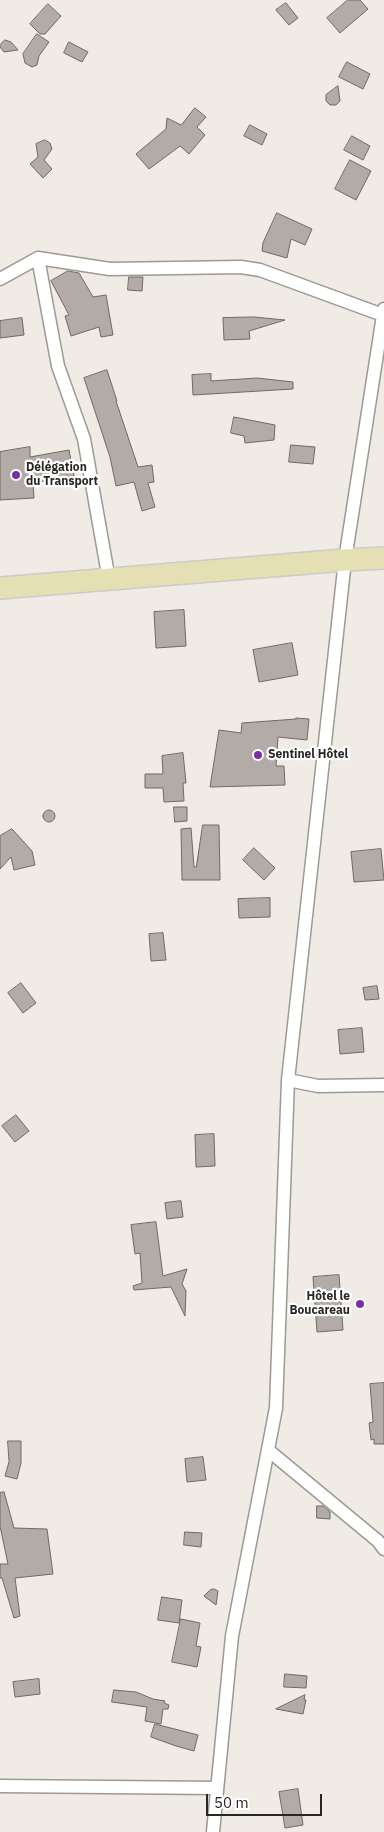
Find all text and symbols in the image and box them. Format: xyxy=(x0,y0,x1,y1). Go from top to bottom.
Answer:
place label: Délégation du Transport xyxy=(26,461,98,489)
marker: Délégation du Transport xyxy=(10,469,22,481)
place label: Sentinel Hôtel xyxy=(268,748,348,762)
marker: Sentinel Hôtel xyxy=(252,749,264,761)
place label: Hôtel le Boucareau xyxy=(290,1290,350,1318)
marker: Hôtel le Boucareau xyxy=(354,1298,366,1310)
scale bar xyxy=(209,1784,325,1816)
text: 50 m xyxy=(214,1793,249,1812)

